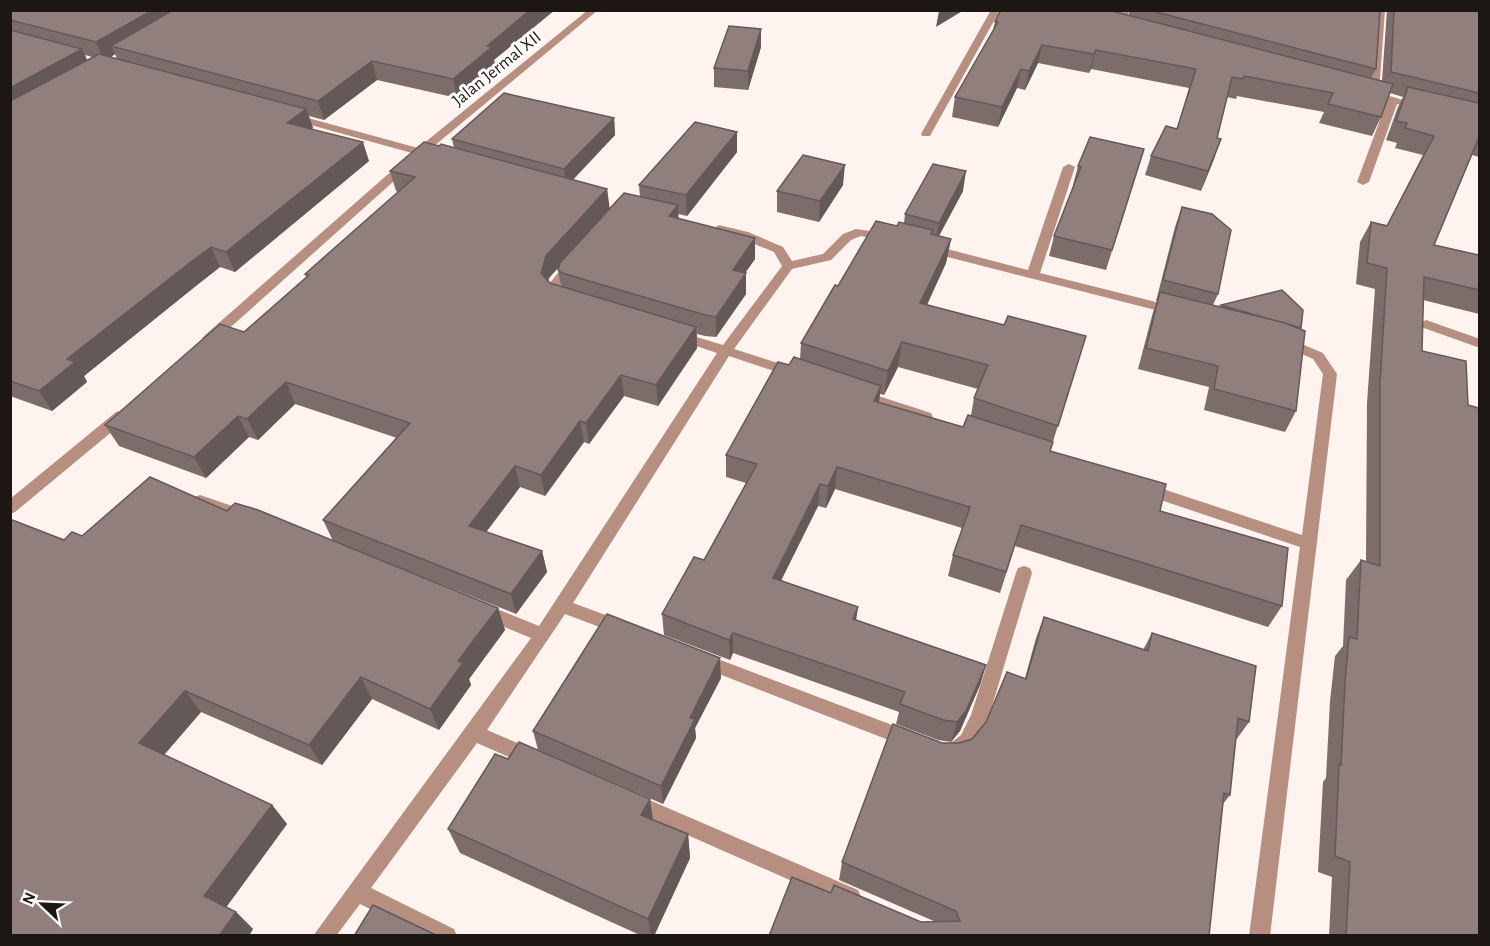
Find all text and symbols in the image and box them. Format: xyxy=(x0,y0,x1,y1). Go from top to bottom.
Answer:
street label: Jalan Jermal XII xyxy=(449,28,545,110)
north arrow xyxy=(12,874,72,934)
text: N xyxy=(20,890,39,907)

